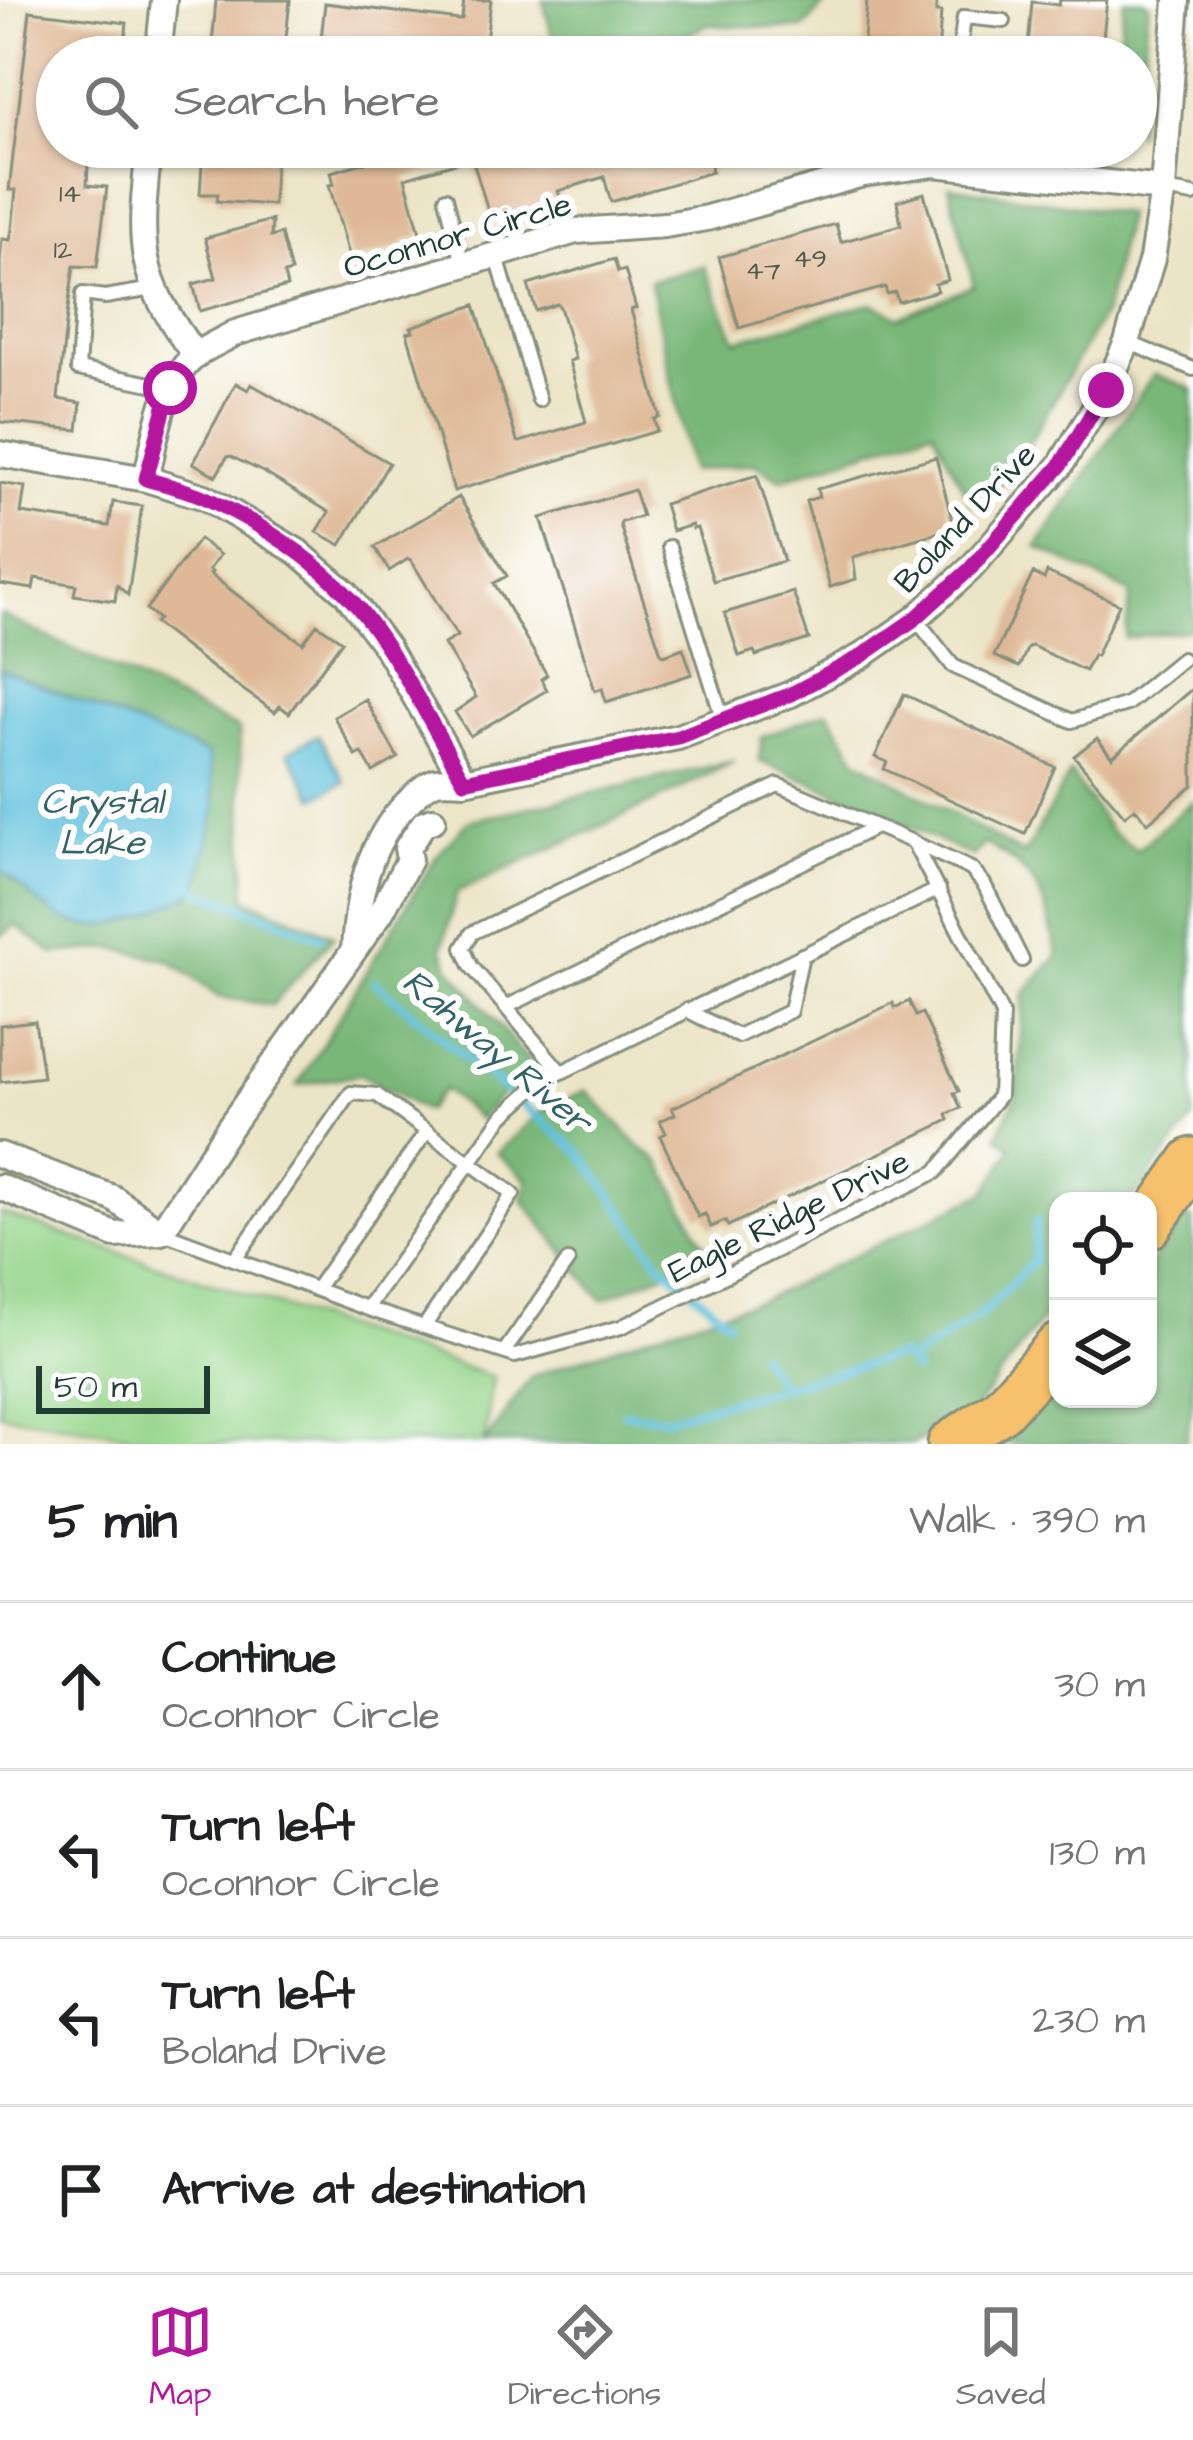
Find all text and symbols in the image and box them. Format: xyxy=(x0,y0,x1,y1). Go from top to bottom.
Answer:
search box xyxy=(36,36,1157,168)
icon: search xyxy=(78,69,144,135)
text: Search here xyxy=(174,71,440,133)
house number: 14 xyxy=(59,175,81,213)
street label: Oconnor Circle xyxy=(338,181,577,290)
house number: 12 xyxy=(54,231,73,269)
house number: 49 xyxy=(793,240,827,278)
house number: 47 xyxy=(746,252,781,290)
route start xyxy=(143,361,197,415)
route end xyxy=(1079,363,1133,417)
street label: Boland Drive xyxy=(884,433,1047,604)
water label: Crystal Lake xyxy=(41,777,167,869)
water label: Rahway River xyxy=(391,958,605,1149)
street label: Eagle Ridge Drive xyxy=(661,1139,918,1297)
map controls xyxy=(1049,1192,1157,1408)
button: locate xyxy=(1049,1192,1157,1300)
button: layers xyxy=(1049,1300,1157,1408)
scale bar xyxy=(36,1360,210,1413)
text: 50 m xyxy=(54,1364,137,1410)
text: 5 min xyxy=(48,1487,177,1558)
text: Walk · 390 m xyxy=(909,1495,1145,1549)
text: Continue xyxy=(162,1628,336,1690)
icon: ahead xyxy=(48,1653,114,1719)
text: 30 m xyxy=(1055,1659,1145,1713)
text: Oconnor Circle xyxy=(162,1690,440,1744)
text: Turn left xyxy=(162,1796,355,1858)
icon: left xyxy=(48,1821,114,1887)
text: 130 m xyxy=(1050,1827,1145,1881)
text: Oconnor Circle xyxy=(162,1858,440,1912)
text: Turn left xyxy=(162,1964,355,2026)
icon: left xyxy=(48,1989,114,2055)
text: 230 m xyxy=(1032,1995,1145,2049)
text: Boland Drive xyxy=(162,2026,387,2080)
icon: arrive xyxy=(48,2157,114,2223)
text: Arrive at destination xyxy=(162,2159,585,2221)
tab: Map xyxy=(147,2299,213,2417)
tab: Directions xyxy=(508,2299,661,2417)
tab: Saved xyxy=(956,2299,1046,2417)

